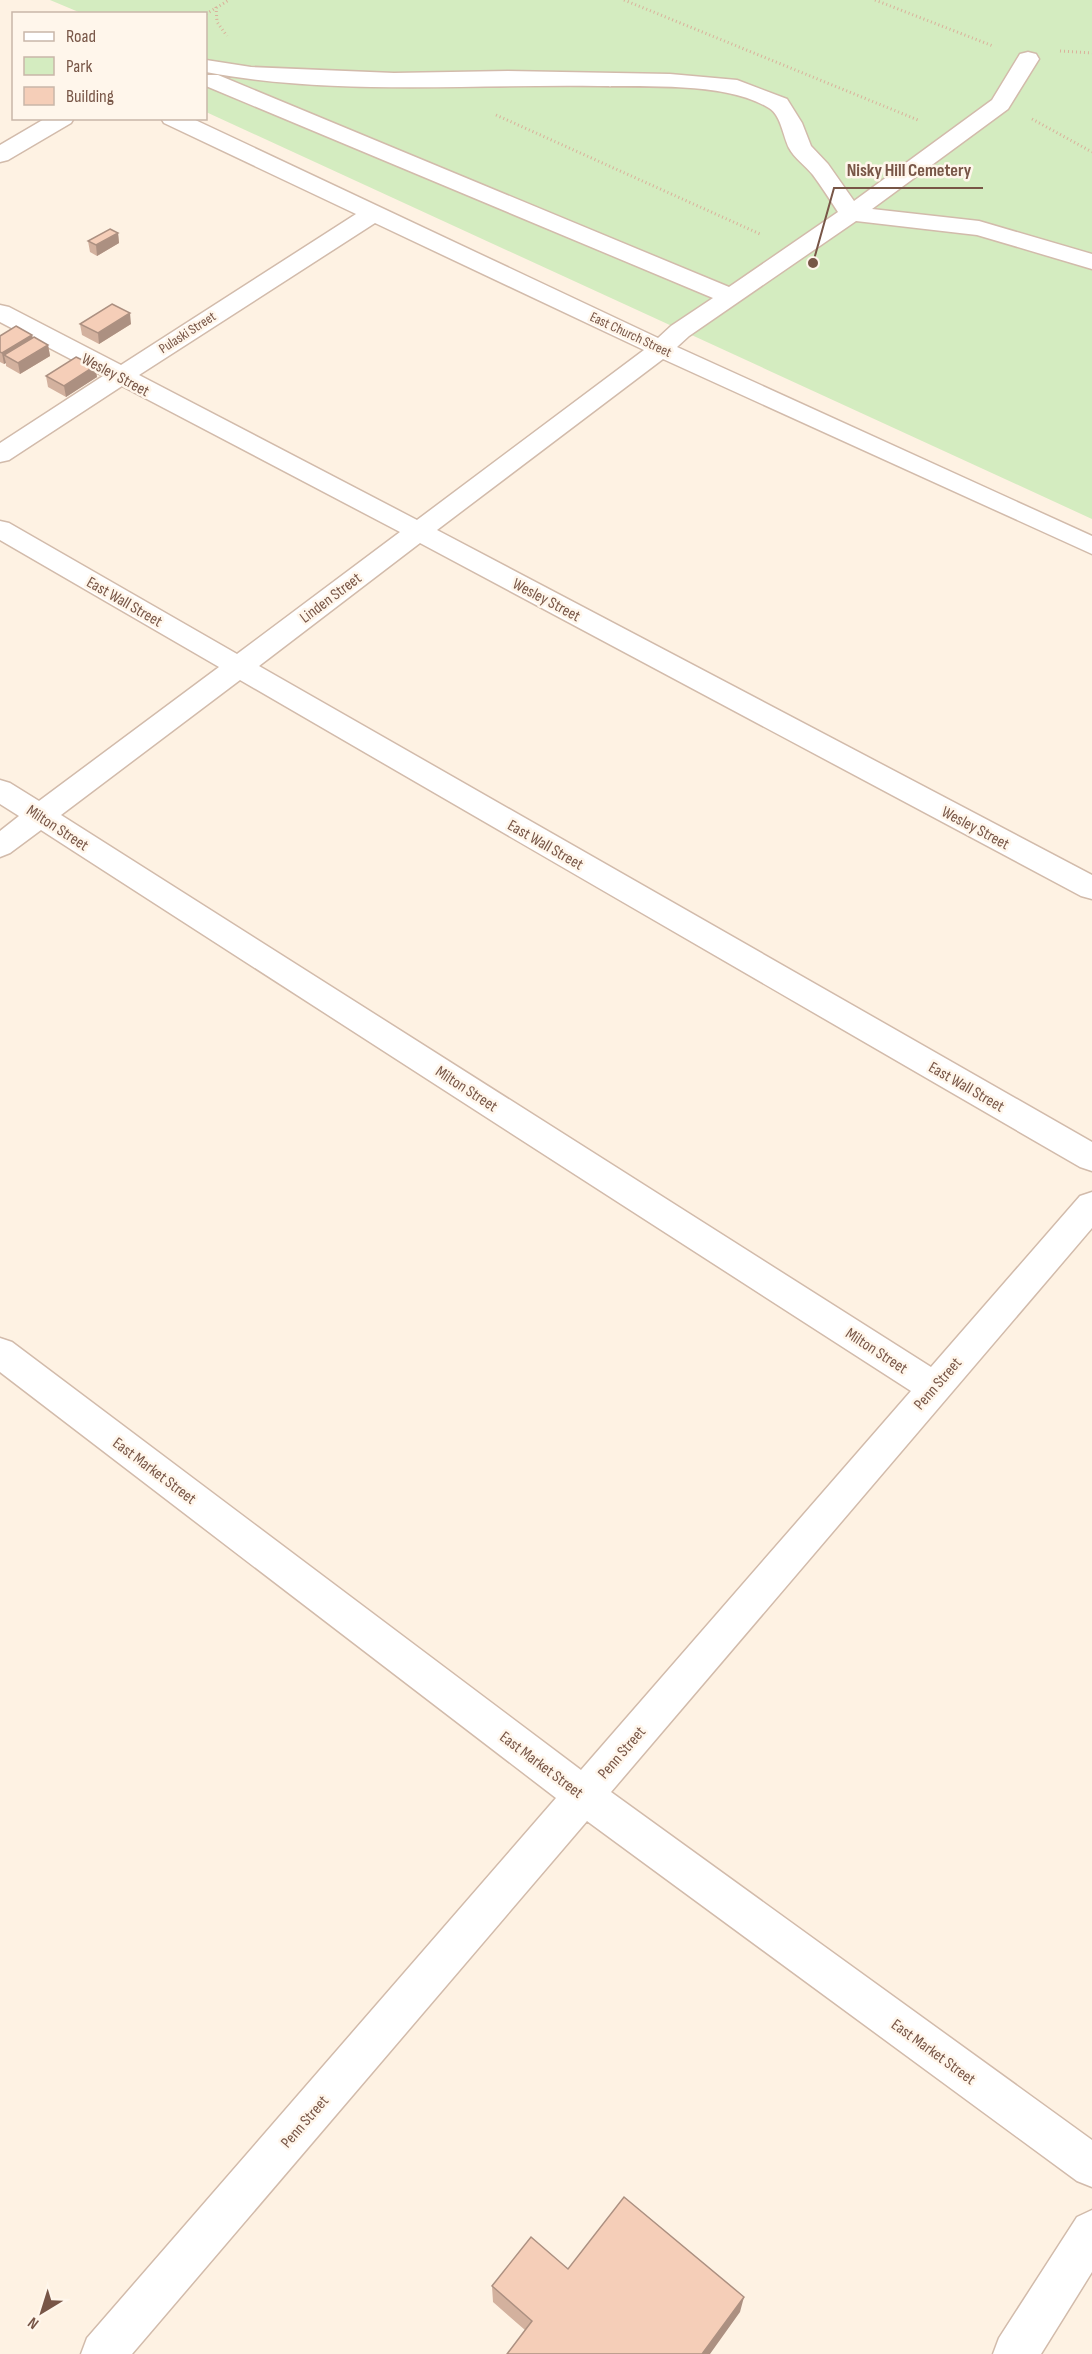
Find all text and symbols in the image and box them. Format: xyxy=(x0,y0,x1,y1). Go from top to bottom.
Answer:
legend xyxy=(12,12,207,120)
text: Road xyxy=(66,26,96,47)
text: Park xyxy=(66,56,92,77)
text: Building xyxy=(66,86,114,107)
callout: Nisky Hill Cemetery xyxy=(834,152,983,188)
text: Nisky Hill Cemetery xyxy=(847,160,972,181)
street label: Pulaski Street xyxy=(156,308,219,357)
street label: East Church Street xyxy=(587,308,674,361)
street label: Wesley Street xyxy=(78,350,153,401)
street label: Linden Street xyxy=(296,569,365,627)
street label: East Wall Street xyxy=(83,573,166,632)
street label: Wesley Street xyxy=(509,575,584,626)
street label: Milton Street xyxy=(23,801,92,855)
street label: Wesley Street xyxy=(938,803,1013,854)
street label: East Wall Street xyxy=(504,816,587,875)
street label: East Wall Street xyxy=(925,1058,1008,1117)
street label: Milton Street xyxy=(432,1062,501,1116)
street label: Milton Street xyxy=(842,1324,911,1378)
street label: Penn Street xyxy=(910,1354,966,1414)
street label: East Market Street xyxy=(109,1434,200,1509)
street label: Penn Street xyxy=(594,1723,650,1783)
street label: East Market Street xyxy=(496,1728,587,1803)
street label: East Market Street xyxy=(887,2015,979,2089)
street label: Penn Street xyxy=(277,2092,333,2152)
north arrow xyxy=(12,2282,72,2342)
text: N xyxy=(24,2313,43,2333)

